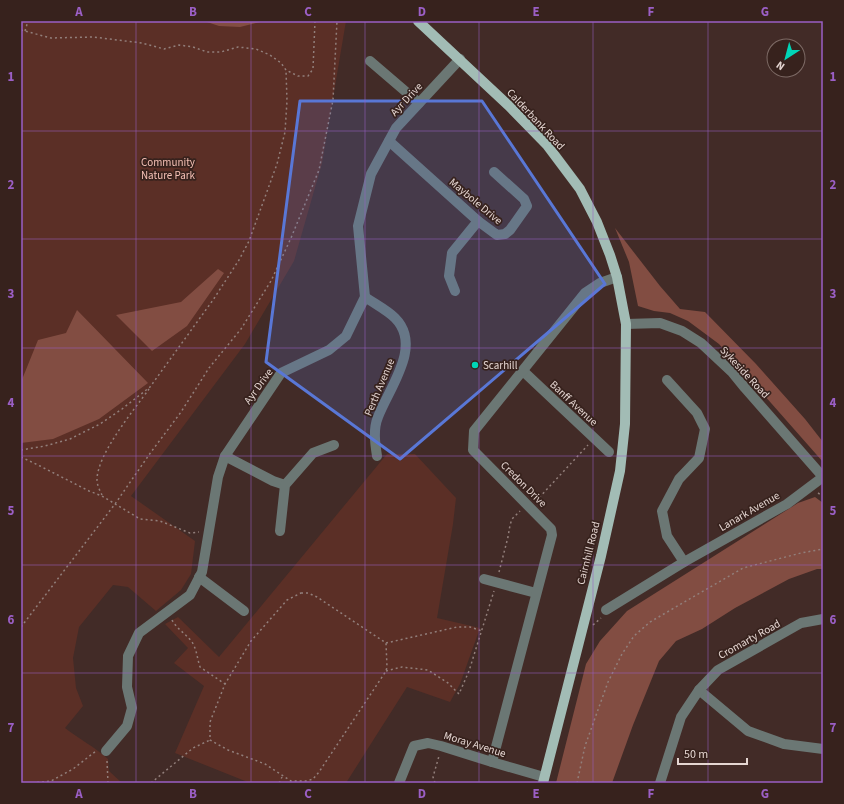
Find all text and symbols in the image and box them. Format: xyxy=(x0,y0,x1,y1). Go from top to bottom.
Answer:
text: A xyxy=(74,3,83,21)
text: B xyxy=(189,3,197,21)
text: C xyxy=(304,3,312,21)
text: D xyxy=(418,3,426,21)
text: E xyxy=(532,3,540,21)
text: F xyxy=(648,3,655,21)
text: G xyxy=(761,3,769,21)
north arrow xyxy=(766,38,806,78)
text: N xyxy=(773,57,788,74)
text: 1 xyxy=(8,68,15,86)
text: 1 xyxy=(830,68,837,86)
street label: Ayr Drive xyxy=(387,79,426,119)
street label: Calderbank Road xyxy=(503,85,568,153)
park label: Community Nature Park xyxy=(141,155,196,183)
street label: Maybole Drive xyxy=(446,175,506,228)
text: 2 xyxy=(8,176,15,194)
text: 2 xyxy=(830,176,837,194)
text: 3 xyxy=(8,285,15,303)
text: 3 xyxy=(830,285,837,303)
street label: Sykeside Road xyxy=(717,343,773,402)
street label: Perth Avenue xyxy=(361,356,399,418)
place label: Scarhill xyxy=(483,358,518,373)
marker: Scarhill xyxy=(470,360,480,370)
street label: Ayr Drive xyxy=(240,365,277,407)
street label: Banff Avenue xyxy=(546,377,601,430)
text: 4 xyxy=(8,394,15,412)
text: 4 xyxy=(830,394,837,412)
street label: Credon Drive xyxy=(497,458,550,511)
street label: Lanark Avenue xyxy=(716,488,783,535)
text: 5 xyxy=(8,502,15,520)
text: 5 xyxy=(830,502,837,520)
street label: Cairnhill Road xyxy=(573,520,604,586)
text: 6 xyxy=(8,611,15,629)
text: 6 xyxy=(830,611,837,629)
street label: Cromarty Road xyxy=(715,616,783,663)
text: 7 xyxy=(8,719,15,737)
text: 7 xyxy=(830,719,837,737)
street label: Moray Avenue xyxy=(442,728,508,761)
scale bar xyxy=(678,740,747,766)
text: 50 m xyxy=(684,746,708,763)
text: A xyxy=(74,785,83,803)
text: B xyxy=(189,785,197,803)
text: C xyxy=(304,785,312,803)
text: D xyxy=(418,785,426,803)
text: E xyxy=(532,785,540,803)
text: F xyxy=(648,785,655,803)
text: G xyxy=(761,785,769,803)

